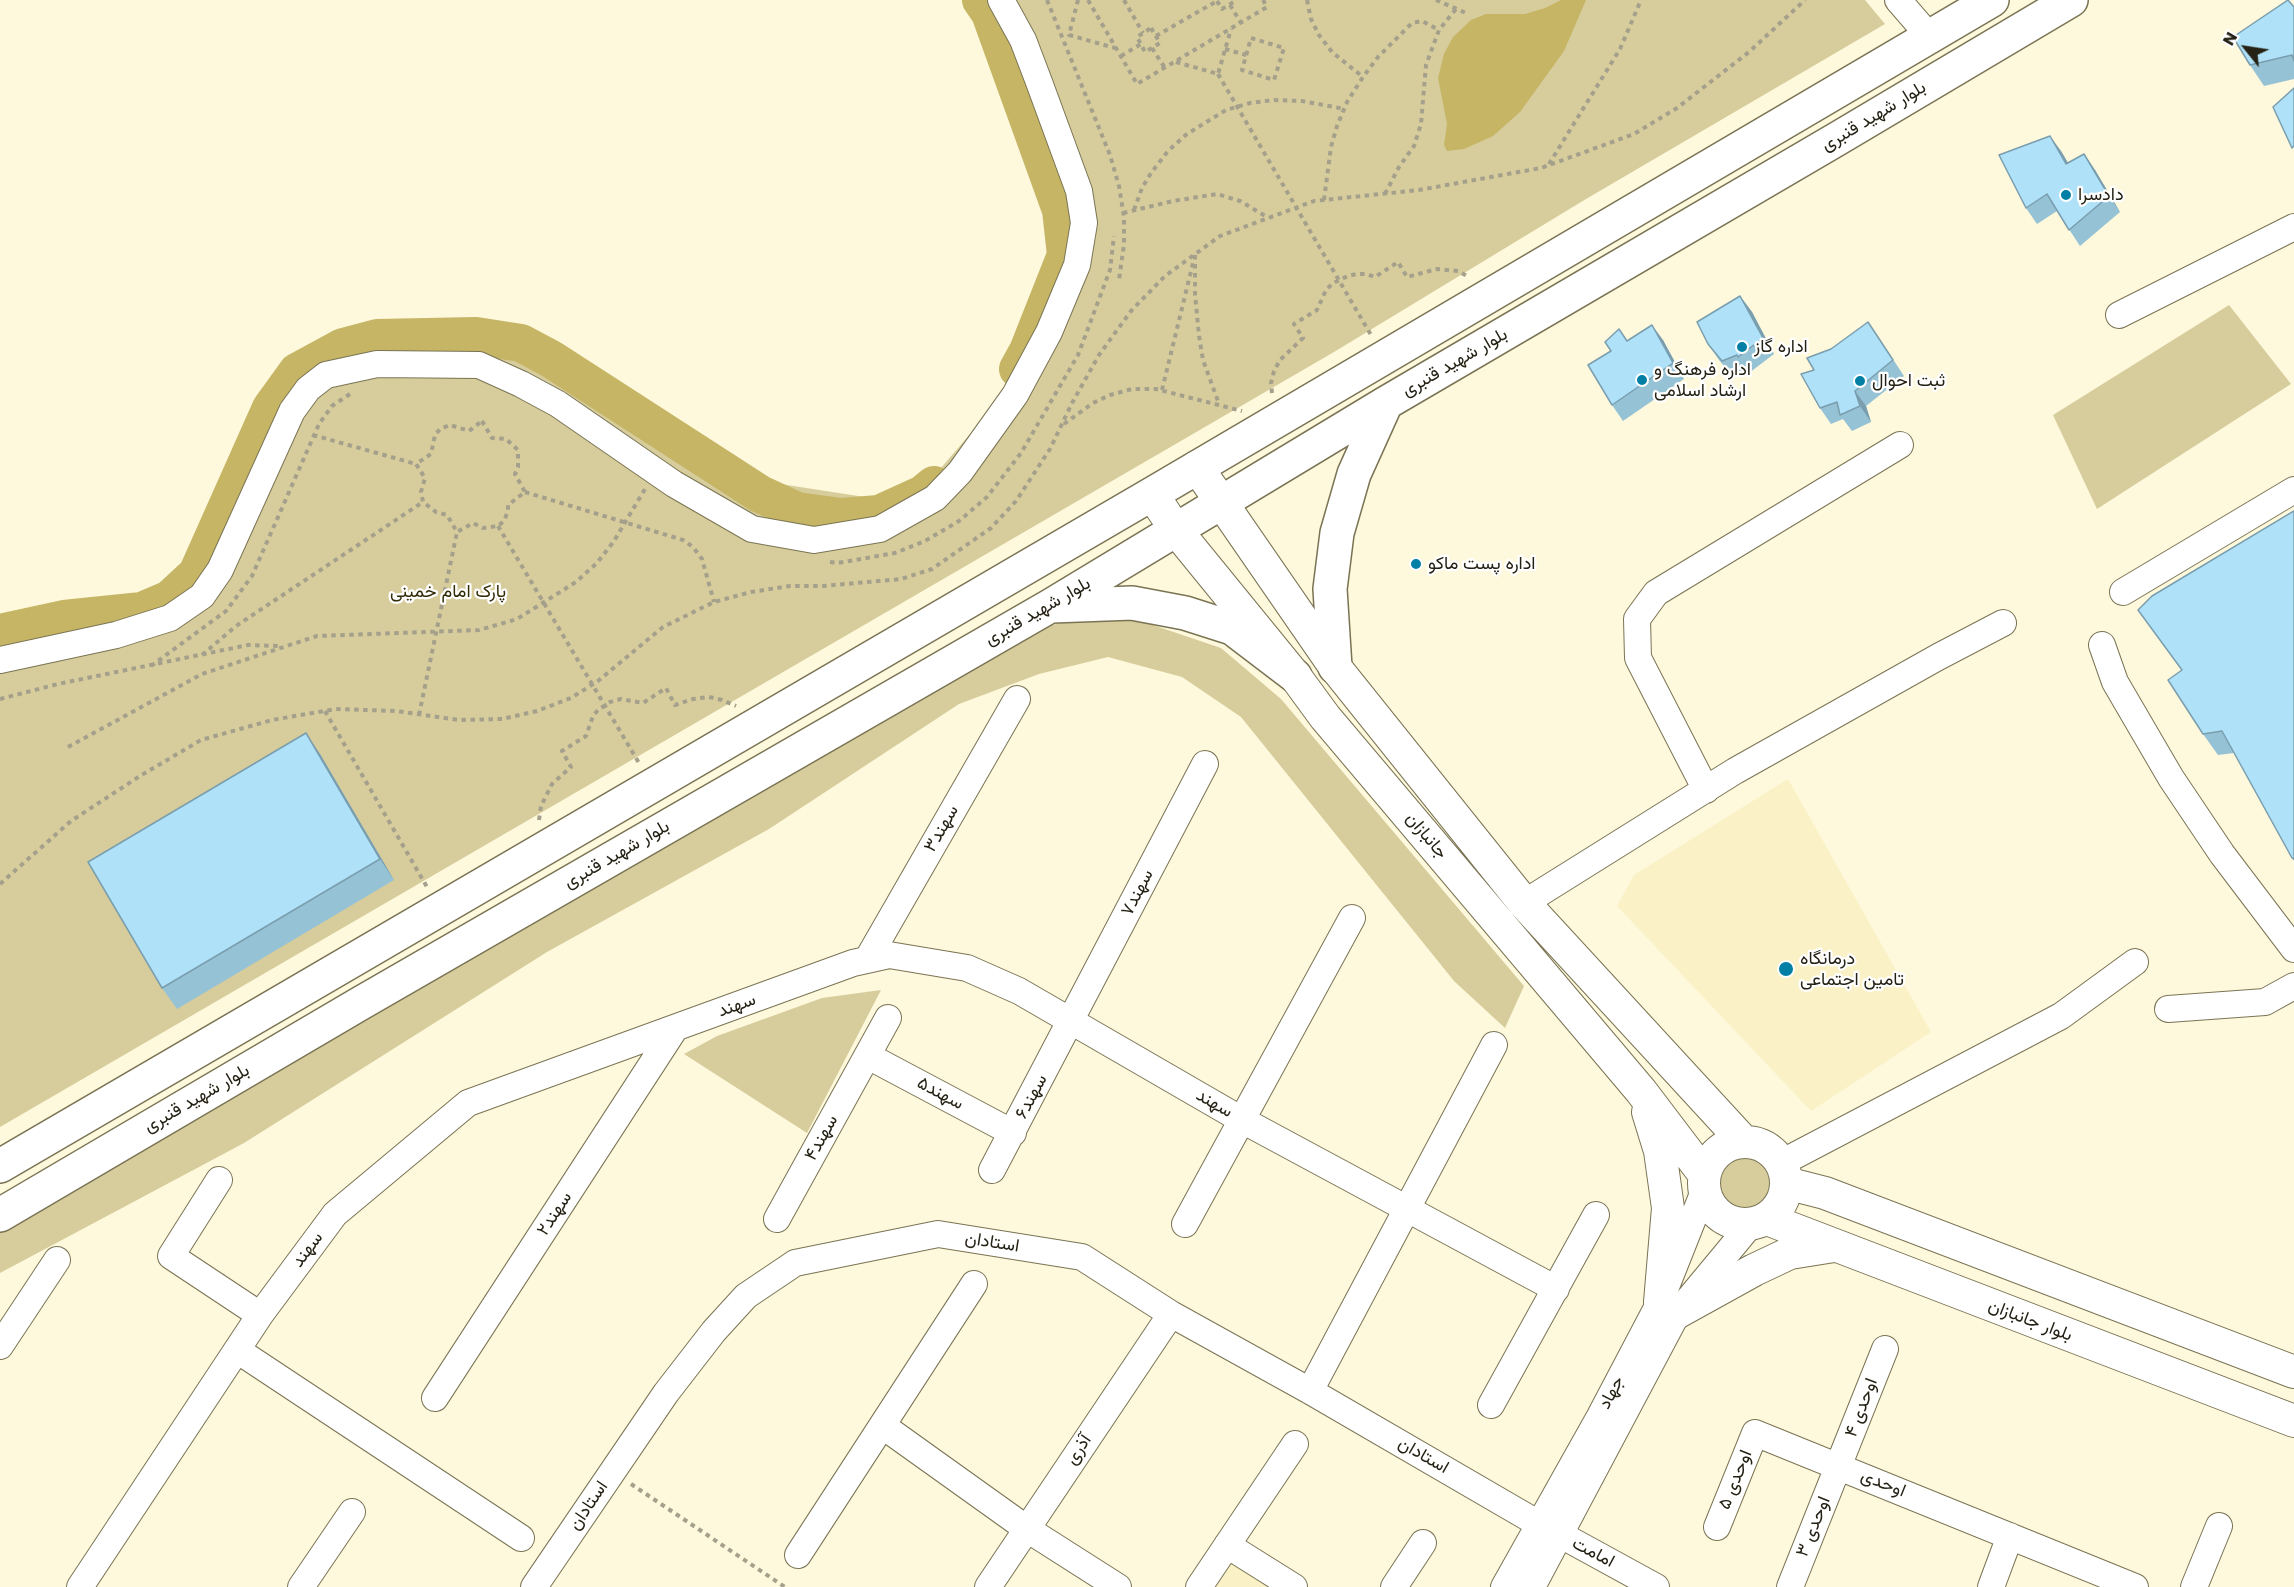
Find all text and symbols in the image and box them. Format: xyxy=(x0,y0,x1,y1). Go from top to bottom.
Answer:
north arrow xyxy=(2216,18,2276,78)
text: N xyxy=(2217,28,2243,50)
street label: بلوار شهید قنبری xyxy=(1818,77,1930,157)
place label: دادسرا xyxy=(2078,184,2123,206)
marker: دادسرا xyxy=(2059,188,2073,202)
street label: بلوار شهید قنبری xyxy=(1398,324,1512,402)
place label: اداره گاز xyxy=(1754,336,1808,358)
marker: اداره گاز xyxy=(1735,340,1749,354)
place label: اداره فرهنگ و ارشاد اسلامی xyxy=(1654,359,1751,401)
place label: ثبت احوال xyxy=(1872,370,1945,392)
marker: اداره فرهنگ و ارشاد اسلامی xyxy=(1635,373,1649,387)
marker: ثبت احوال xyxy=(1853,374,1867,388)
place label: اداره پست ماکو xyxy=(1428,553,1536,575)
marker: اداره پست ماکو xyxy=(1409,557,1423,571)
street label: بلوار شهید قنبری xyxy=(981,573,1095,651)
park label: پارک امام خمینی xyxy=(390,581,506,603)
street label: سهند۳ xyxy=(920,802,964,856)
street label: جانبازان xyxy=(1400,808,1452,864)
street label: بلوار شهید قنبری xyxy=(560,816,674,894)
street label: سهند۷ xyxy=(1117,866,1159,920)
place label: درمانگاه تامین اجتماعی xyxy=(1800,948,1904,990)
marker: درمانگاه تامین اجتماعی xyxy=(1777,960,1795,978)
street label: سهند xyxy=(715,989,759,1023)
street label: بلوار شهید قنبری xyxy=(140,1060,254,1138)
street label: سهند۶ xyxy=(1011,1071,1053,1123)
street label: سهند۵ xyxy=(913,1073,967,1115)
street label: سهند xyxy=(1192,1085,1236,1123)
street label: سهند۴ xyxy=(801,1111,843,1165)
street label: سهند۲ xyxy=(533,1188,577,1240)
street label: سهند xyxy=(288,1228,328,1272)
street label: استادان xyxy=(963,1228,1021,1258)
street label: بلوار جانبازان xyxy=(1985,1295,2075,1347)
street label: جهاد xyxy=(1594,1373,1630,1413)
street label: اوحدی ۴ xyxy=(1841,1375,1883,1441)
street label: آذری xyxy=(1061,1431,1097,1469)
street label: استادان xyxy=(1394,1433,1452,1479)
street label: اوحدی ۵ xyxy=(1714,1447,1758,1513)
street label: اوحدی xyxy=(1857,1465,1909,1503)
street label: استادان xyxy=(565,1477,613,1535)
street label: اوحدی ۳ xyxy=(1792,1494,1836,1560)
street label: امامت xyxy=(1568,1533,1618,1573)

